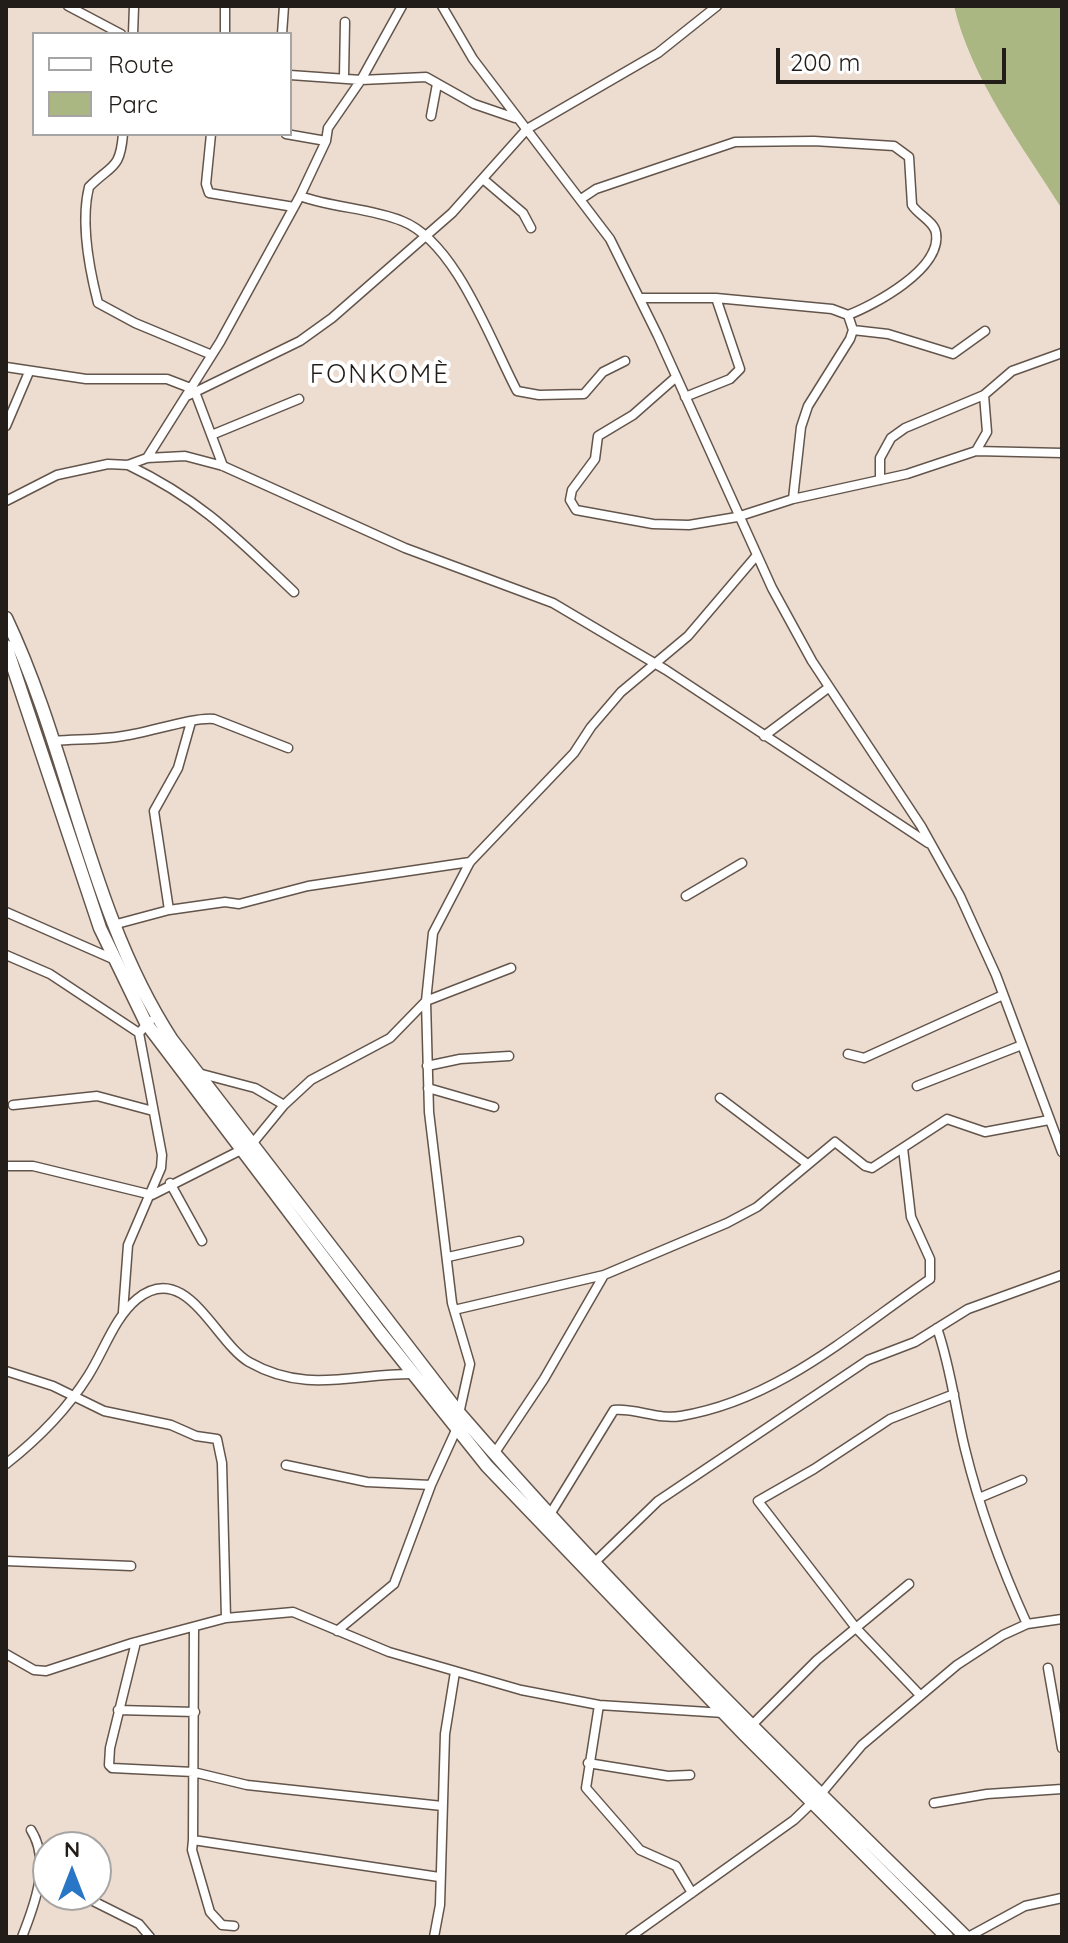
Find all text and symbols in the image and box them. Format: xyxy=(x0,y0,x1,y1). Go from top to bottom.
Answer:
legend xyxy=(32,32,292,136)
scale bar xyxy=(780,32,1010,82)
text: 200 m xyxy=(790,47,860,77)
text: Route xyxy=(108,49,174,79)
text: Parc xyxy=(108,89,158,119)
district label: FONKOMÈ xyxy=(310,359,450,391)
north arrow xyxy=(32,1831,112,1911)
text: N xyxy=(64,1835,80,1863)

